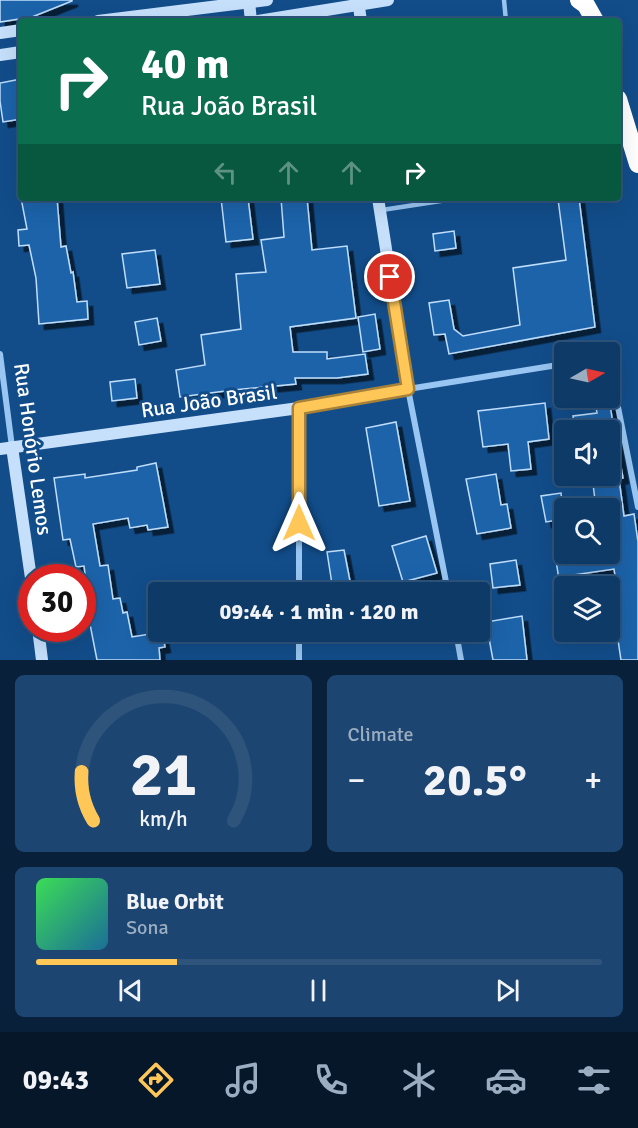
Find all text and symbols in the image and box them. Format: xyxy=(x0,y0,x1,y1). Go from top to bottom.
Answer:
text: 40 m xyxy=(141,39,230,90)
icon: right xyxy=(42,42,120,120)
text: Rua João Brasil xyxy=(141,90,317,123)
icon: left xyxy=(209,156,242,189)
icon: ahead xyxy=(272,156,305,189)
icon: ahead xyxy=(335,156,368,189)
icon: right xyxy=(398,156,431,189)
pin xyxy=(364,251,415,302)
icon: arrive xyxy=(373,260,406,293)
north arrow xyxy=(554,342,620,408)
map controls xyxy=(554,342,620,642)
street label: Rua Honório Lemos xyxy=(8,361,58,537)
street label: Rua João Brasil xyxy=(139,379,279,423)
button: sound xyxy=(554,420,620,486)
position arrow xyxy=(267,491,331,555)
button: search xyxy=(554,498,620,564)
speed limit sign: 30 xyxy=(18,564,96,642)
button: layers xyxy=(554,576,620,642)
text: 09:44 · 1 min · 120 m xyxy=(219,598,419,625)
text: Climate xyxy=(348,722,413,747)
text: 21 xyxy=(130,736,197,813)
text: 20.5° xyxy=(423,753,527,808)
text: − xyxy=(348,760,365,801)
text: + xyxy=(584,760,602,801)
text: km/h xyxy=(139,806,188,832)
text: Blue Orbit xyxy=(126,888,224,915)
text: Sona xyxy=(126,915,169,940)
icon: previous xyxy=(114,974,147,1007)
icon: pause xyxy=(302,974,335,1007)
icon: next xyxy=(491,974,524,1007)
icon: directions xyxy=(135,1059,177,1101)
icon: music xyxy=(222,1059,264,1101)
icon: phone xyxy=(310,1059,352,1101)
icon: climate xyxy=(398,1059,440,1101)
icon: car xyxy=(485,1059,527,1101)
icon: filters xyxy=(573,1059,615,1101)
text: 09:43 xyxy=(23,1064,89,1097)

